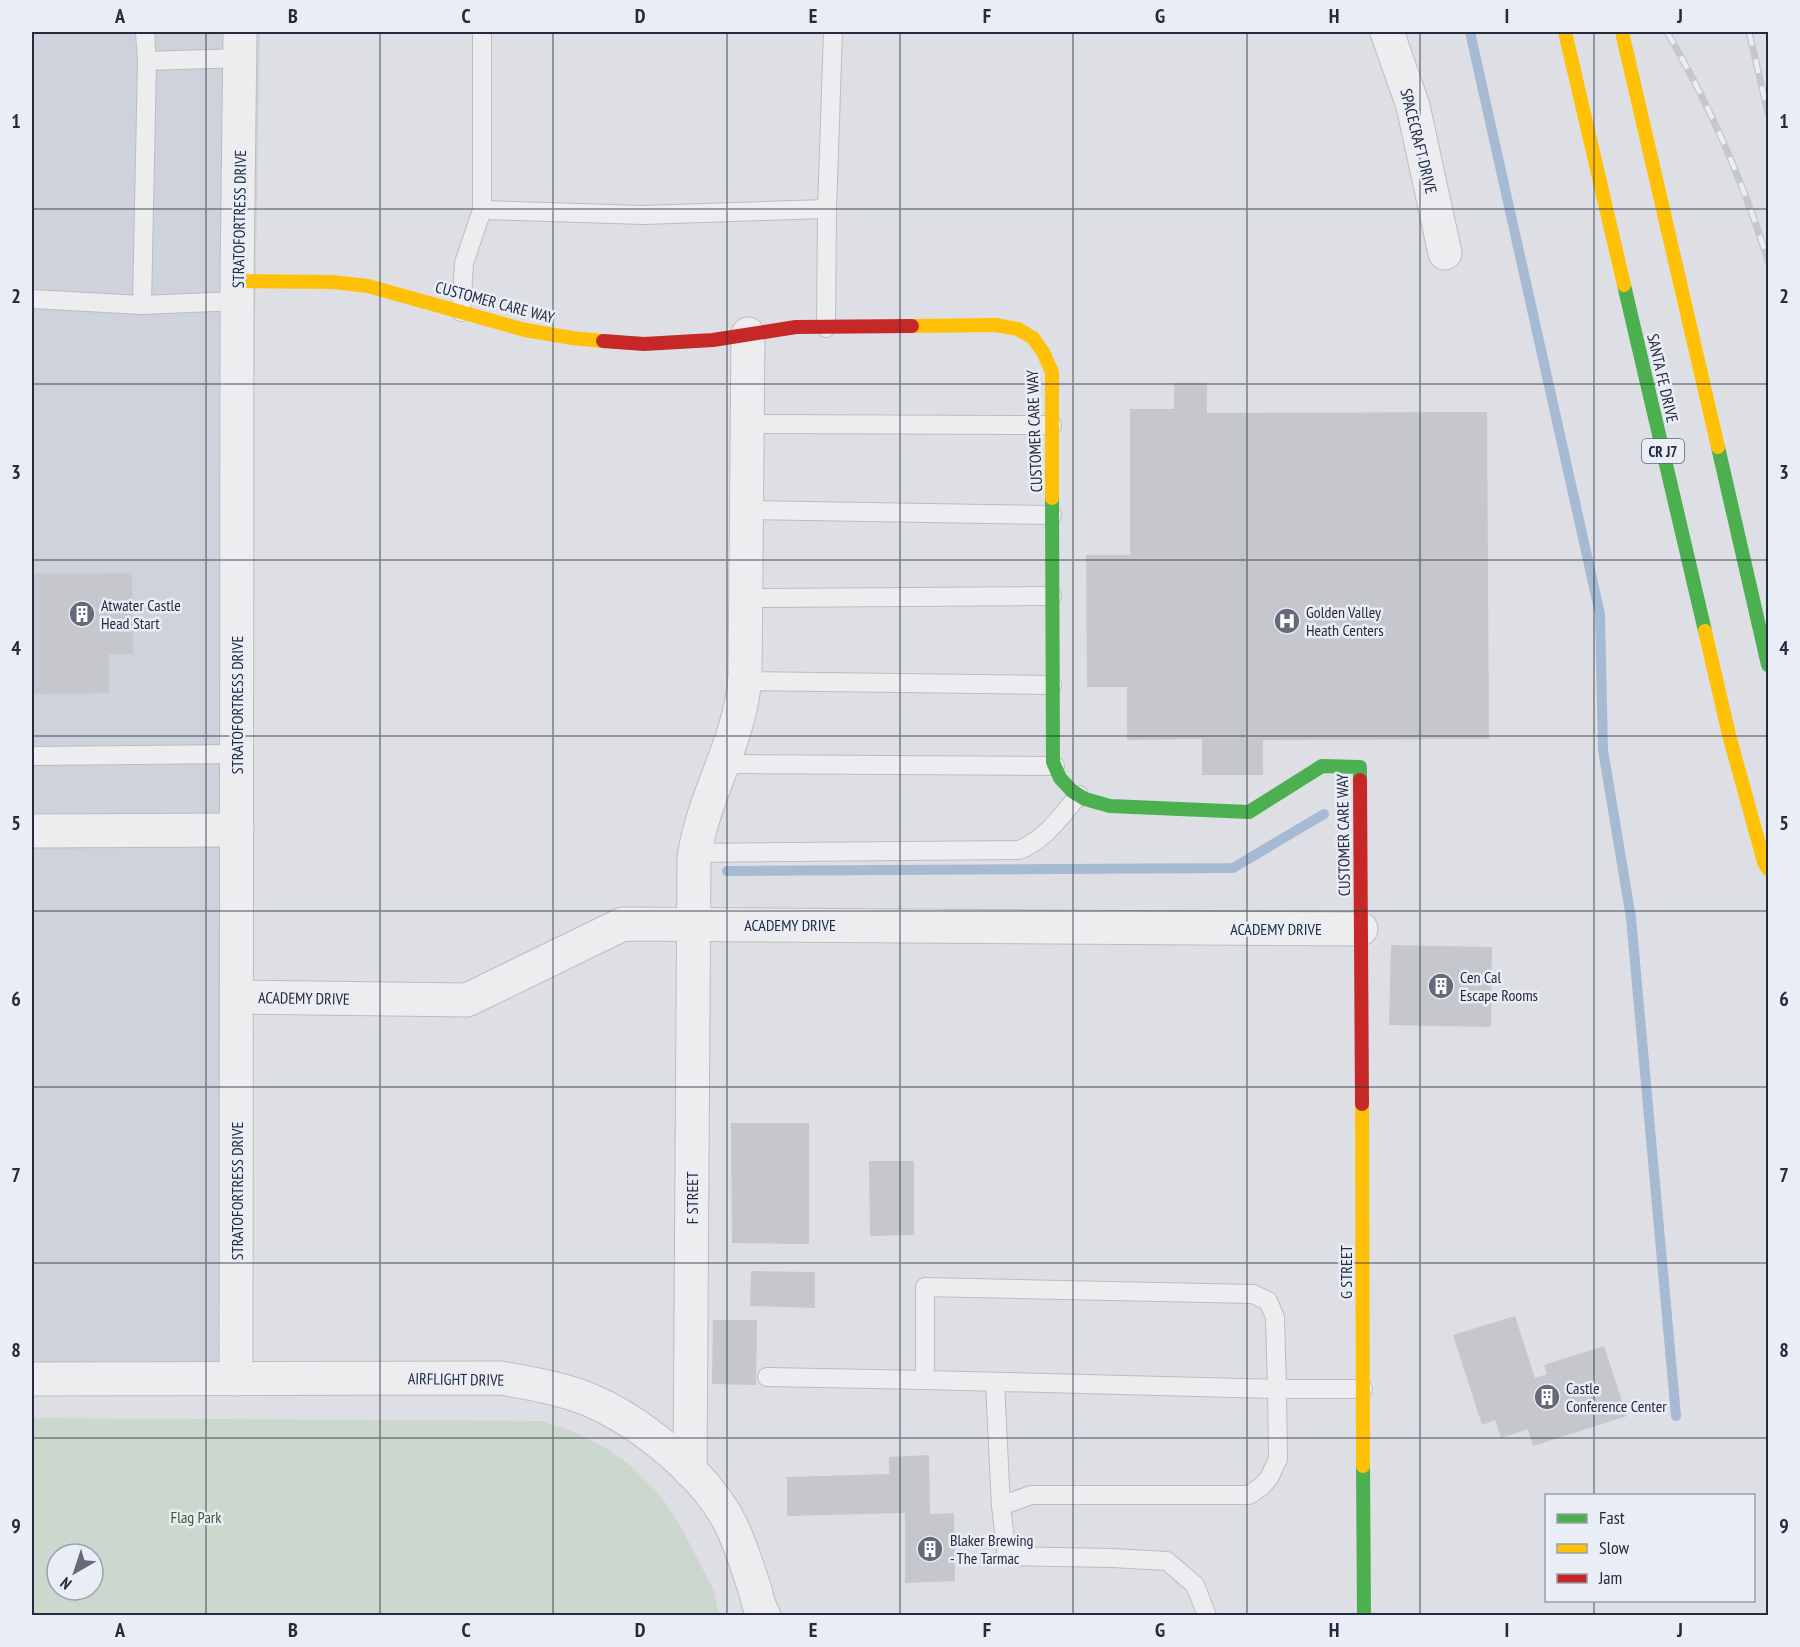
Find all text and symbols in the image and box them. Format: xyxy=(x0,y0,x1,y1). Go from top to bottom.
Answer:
text: A xyxy=(114,3,126,29)
text: B xyxy=(288,3,298,29)
text: C xyxy=(461,3,471,29)
text: D xyxy=(635,3,646,29)
text: E xyxy=(809,3,817,29)
text: F xyxy=(983,3,991,29)
text: G xyxy=(1155,3,1165,29)
text: H xyxy=(1329,3,1339,29)
text: I xyxy=(1505,3,1509,29)
text: J xyxy=(1676,3,1683,29)
street label: SPACECRAFT DRIVE xyxy=(1396,86,1442,196)
text: 1 xyxy=(11,108,21,134)
text: 1 xyxy=(1779,108,1789,134)
street label: STRATOFORTRESS DRIVE xyxy=(228,149,250,288)
street label: CUSTOMER CARE WAY xyxy=(433,276,557,328)
text: 2 xyxy=(11,283,21,309)
text: 2 xyxy=(1779,283,1789,309)
street label: SANTA FE DRIVE xyxy=(1643,332,1683,425)
street label: CUSTOMER CARE WAY xyxy=(1022,369,1046,493)
road number: CR J7 xyxy=(1642,439,1684,463)
text: 3 xyxy=(11,459,21,485)
text: 3 xyxy=(1779,459,1789,485)
place label: Atwater Castle Head Start xyxy=(101,595,181,633)
building icon: Atwater Castle Head Start xyxy=(67,599,97,629)
place label: Golden Valley Heath Centers xyxy=(1306,602,1384,640)
hospital icon: Golden Valley Heath Centers xyxy=(1272,606,1302,636)
text: 4 xyxy=(11,635,21,661)
text: 4 xyxy=(1779,635,1789,661)
street label: STRATOFORTRESS DRIVE xyxy=(227,636,247,774)
street label: CUSTOMER CARE WAY xyxy=(1332,773,1354,896)
text: 5 xyxy=(11,810,21,836)
text: 5 xyxy=(1779,810,1789,836)
street label: ACADEMY DRIVE xyxy=(744,915,836,935)
street label: ACADEMY DRIVE xyxy=(1230,919,1322,939)
place label: Cen Cal Escape Rooms xyxy=(1460,967,1538,1005)
building icon: Cen Cal Escape Rooms xyxy=(1426,971,1456,1001)
text: 6 xyxy=(11,986,21,1012)
text: 6 xyxy=(1779,986,1789,1012)
street label: ACADEMY DRIVE xyxy=(258,987,350,1009)
street label: STRATOFORTRESS DRIVE xyxy=(227,1122,247,1260)
text: 7 xyxy=(11,1162,21,1188)
text: 7 xyxy=(1779,1162,1789,1188)
street label: F STREET xyxy=(682,1172,702,1224)
street label: G STREET xyxy=(1336,1245,1356,1299)
text: 8 xyxy=(11,1337,21,1363)
text: 8 xyxy=(1779,1337,1789,1363)
street label: AIRFLIGHT DRIVE xyxy=(408,1368,505,1390)
place label: Castle Conference Center xyxy=(1566,1378,1667,1416)
building icon: Castle Conference Center xyxy=(1532,1382,1562,1412)
legend xyxy=(1545,1494,1755,1602)
text: Fast xyxy=(1599,1506,1625,1529)
park label: Flag Park xyxy=(171,1507,222,1527)
text: 9 xyxy=(11,1513,21,1539)
text: 9 xyxy=(1779,1513,1789,1539)
place label: Blaker Brewing - The Tarmac xyxy=(950,1530,1033,1568)
building icon: Blaker Brewing - The Tarmac xyxy=(915,1534,945,1564)
text: Slow xyxy=(1599,1536,1630,1559)
north arrow xyxy=(45,1542,105,1602)
text: Jam xyxy=(1598,1566,1622,1589)
text: N xyxy=(56,1573,75,1594)
text: A xyxy=(114,1617,126,1643)
text: B xyxy=(288,1617,298,1643)
text: C xyxy=(461,1617,471,1643)
text: D xyxy=(635,1617,646,1643)
text: E xyxy=(809,1617,817,1643)
text: F xyxy=(983,1617,991,1643)
text: G xyxy=(1155,1617,1165,1643)
text: H xyxy=(1329,1617,1339,1643)
text: I xyxy=(1505,1617,1509,1643)
text: J xyxy=(1676,1617,1683,1643)

